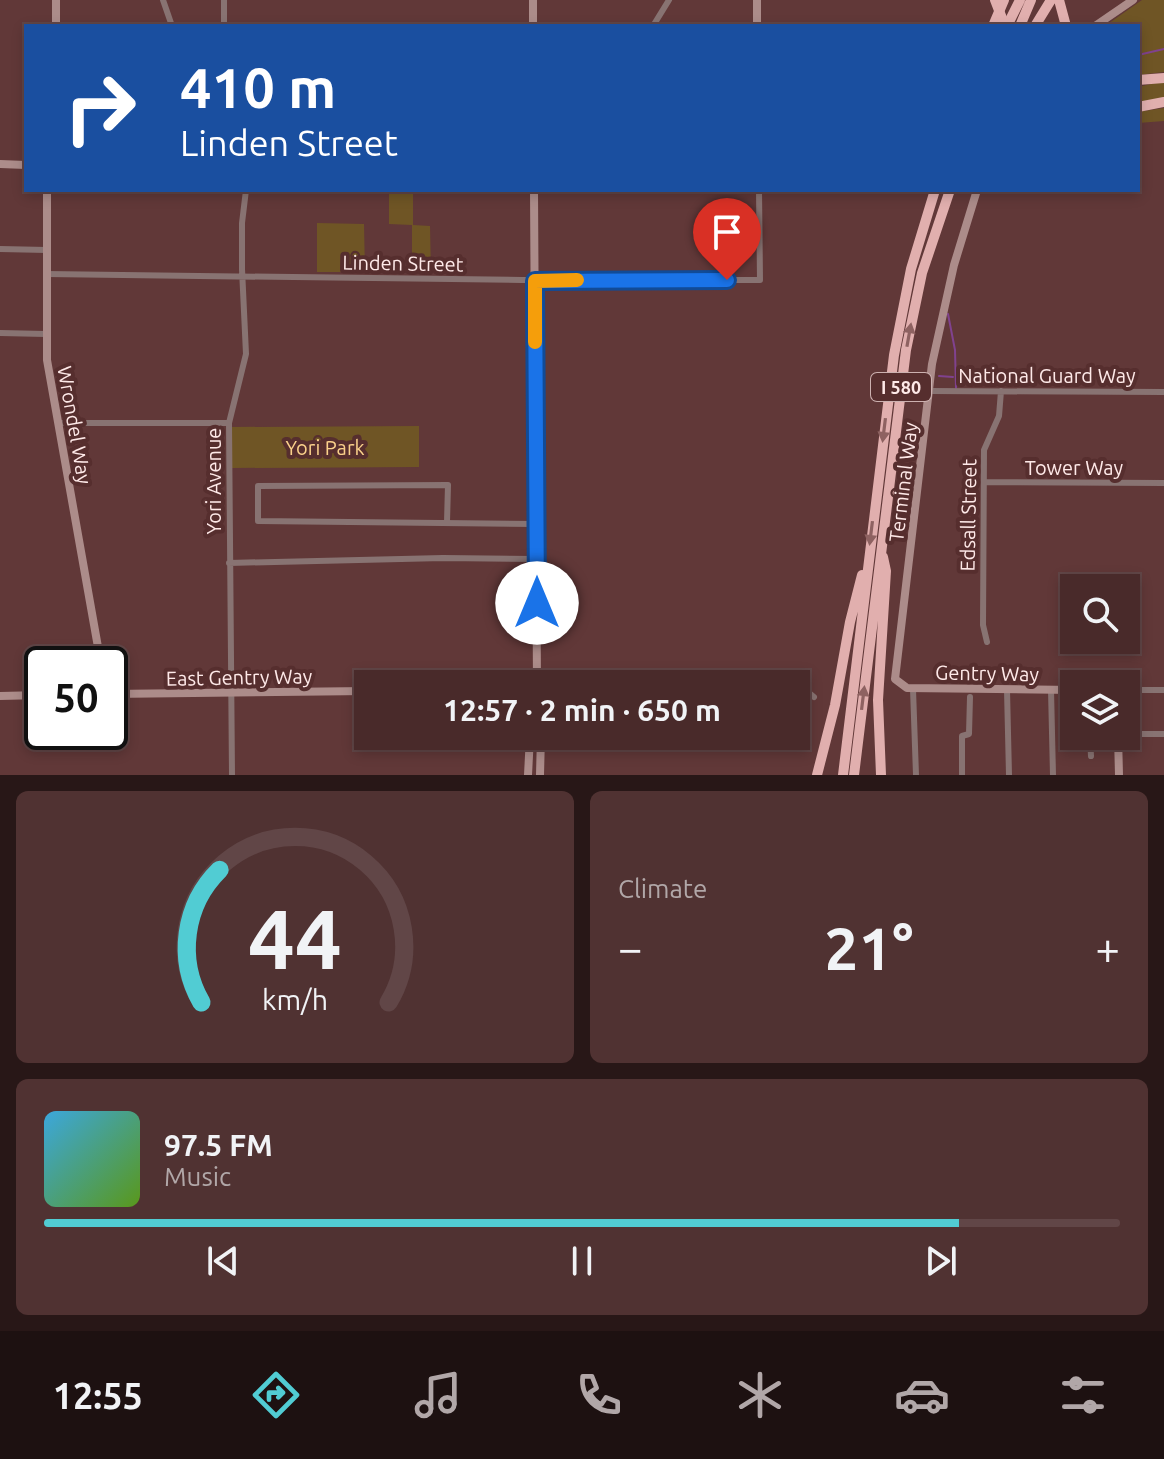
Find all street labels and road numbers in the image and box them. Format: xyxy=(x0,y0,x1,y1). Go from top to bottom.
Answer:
street label: Linden Street xyxy=(342,250,464,276)
street label: Wrondel Way xyxy=(53,364,97,486)
street label: National Guard Way xyxy=(958,364,1136,387)
road number: I 580 xyxy=(871,373,931,401)
street label: Terminal Way xyxy=(884,420,922,543)
street label: Yori Avenue xyxy=(202,428,225,534)
street label: Tower Way xyxy=(1025,456,1124,479)
street label: Edsall Street xyxy=(956,458,980,571)
street label: Gentry Way xyxy=(935,661,1039,685)
street label: East Gentry Way xyxy=(166,664,313,690)

